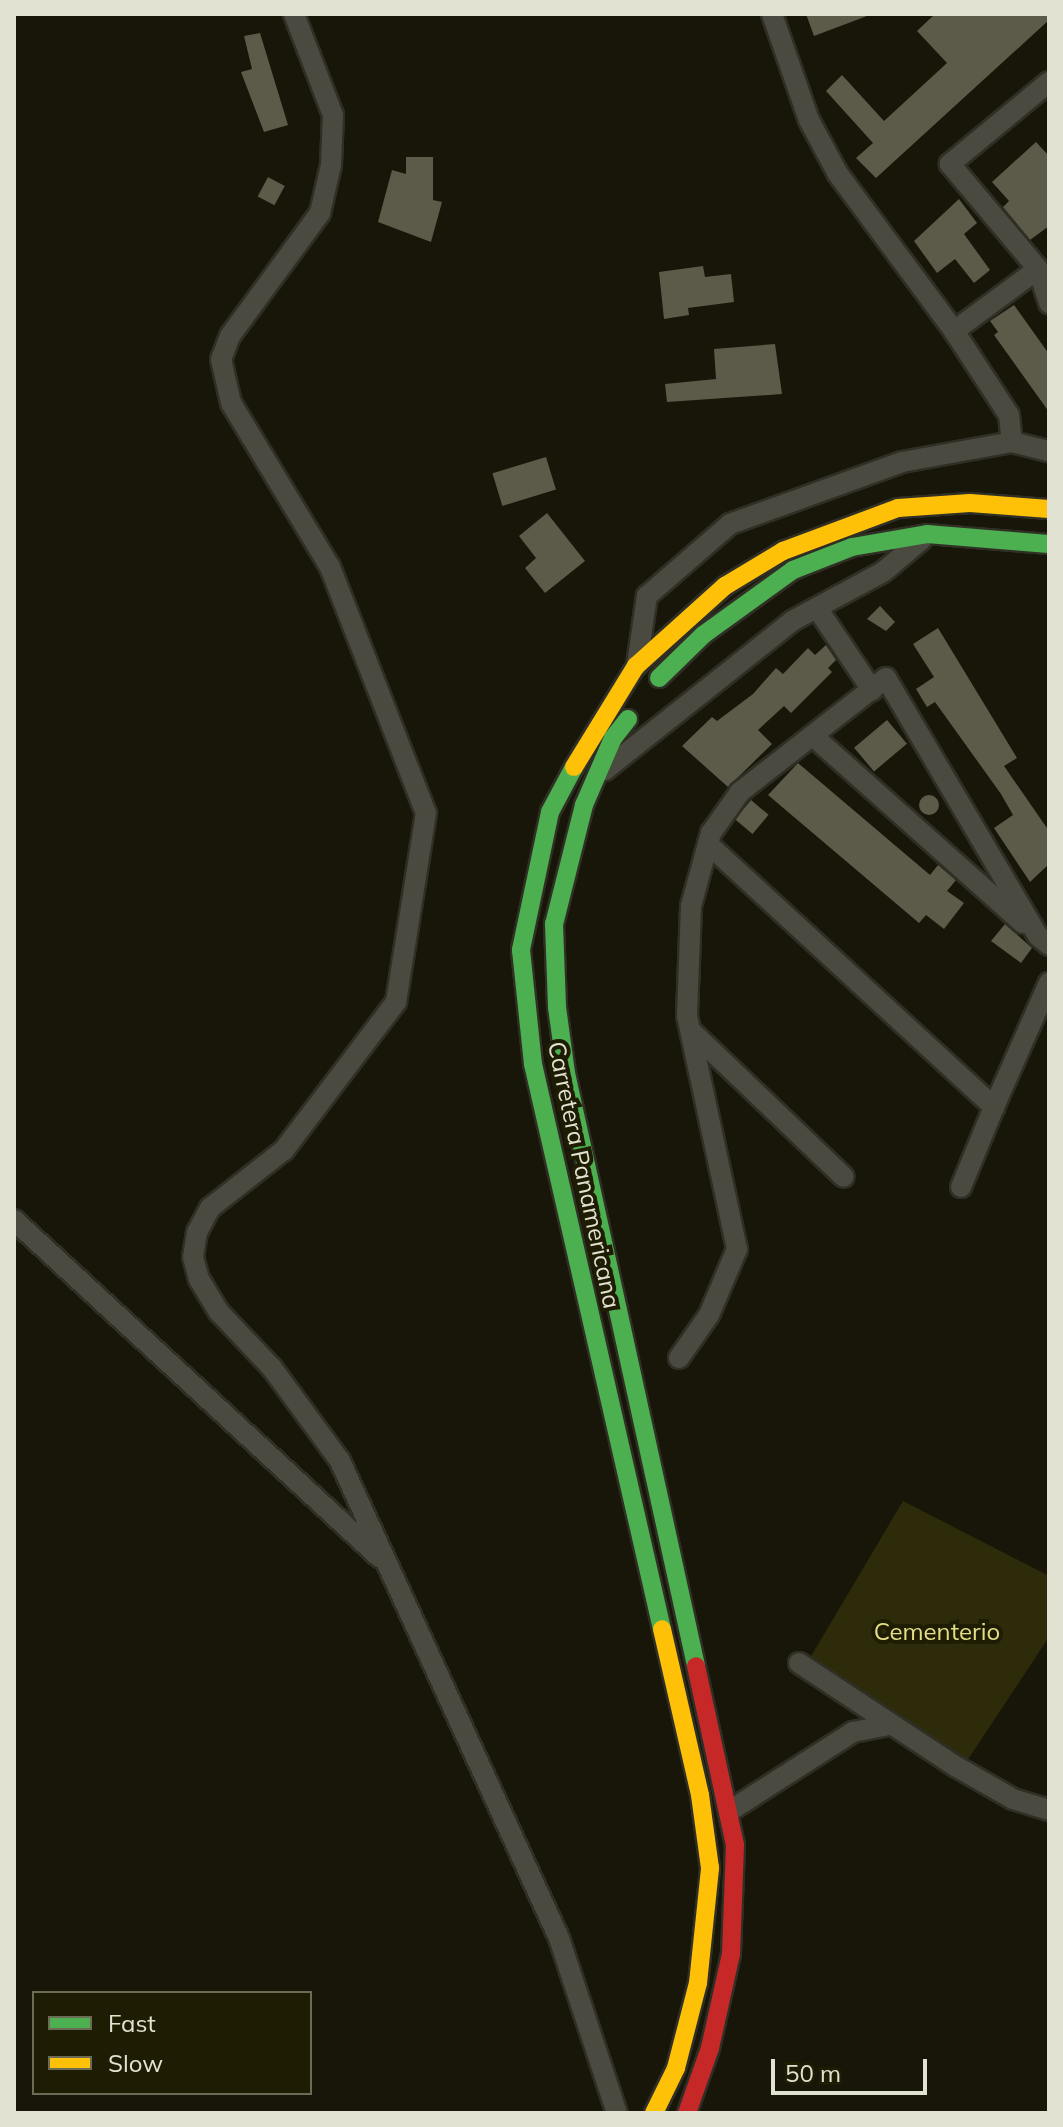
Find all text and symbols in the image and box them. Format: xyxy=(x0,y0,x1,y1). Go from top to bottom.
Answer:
street label: Carretera Panamericana xyxy=(542,1039,626,1311)
park label: Cementerio xyxy=(874,1618,1000,1646)
legend xyxy=(32,1991,312,2095)
text: Fast xyxy=(108,2008,156,2038)
scale bar xyxy=(775,2043,931,2093)
text: Slow xyxy=(108,2048,163,2078)
text: 50 m xyxy=(785,2058,841,2088)

